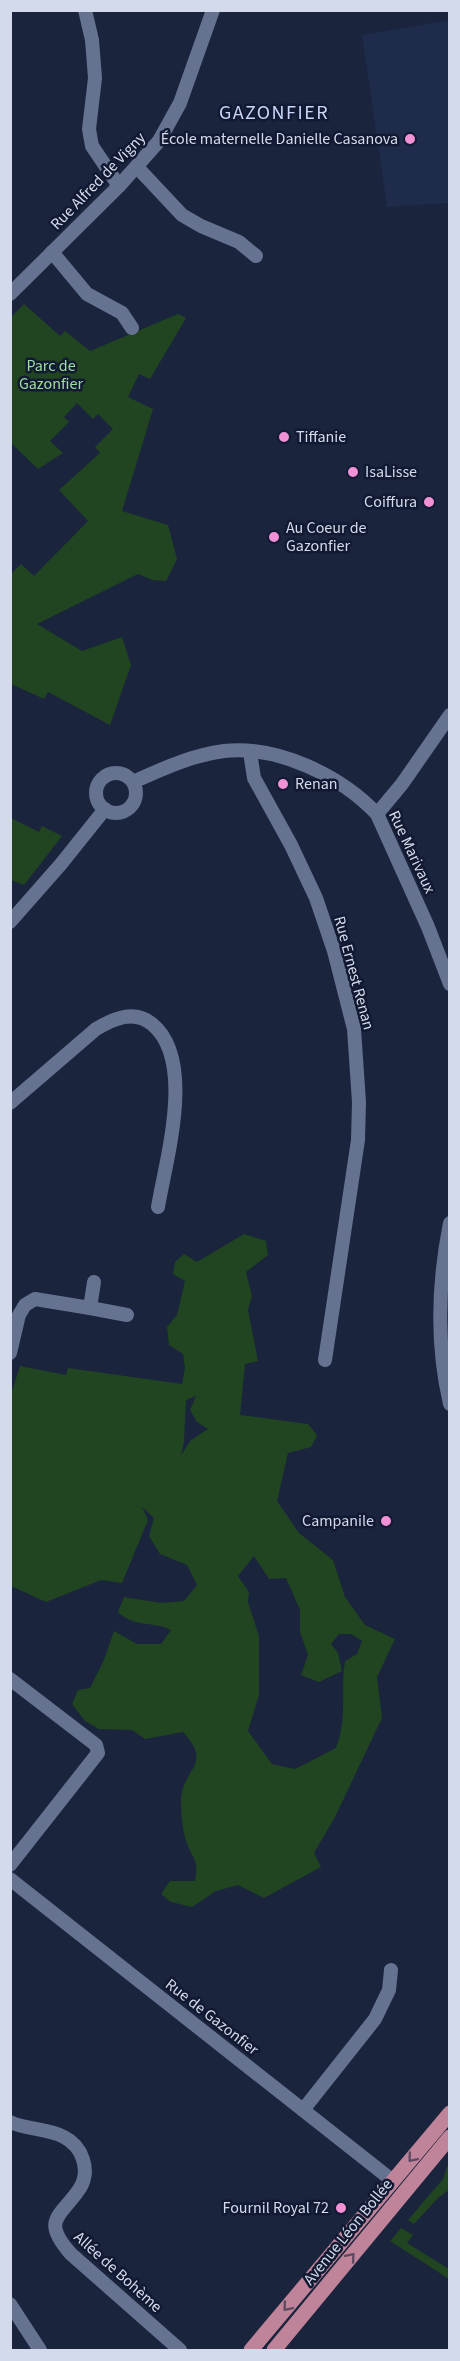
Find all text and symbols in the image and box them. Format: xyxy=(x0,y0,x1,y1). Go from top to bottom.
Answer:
district label: GAZONFIER xyxy=(219,99,329,127)
street label: Rue Alfred de Vigny xyxy=(46,127,151,235)
place label: École maternelle Danielle Casanova xyxy=(161,128,398,150)
marker: École maternelle Danielle Casanova xyxy=(403,132,417,146)
park label: Parc de Gazonfier xyxy=(19,355,83,395)
place label: Tiffanie xyxy=(296,426,346,448)
marker: Tiffanie xyxy=(277,430,291,444)
place label: IsaLisse xyxy=(365,461,417,483)
marker: IsaLisse xyxy=(346,465,360,479)
place label: Coiffura xyxy=(364,491,417,513)
marker: Coiffura xyxy=(422,495,436,509)
place label: Au Coeur de Gazonfier xyxy=(286,517,367,557)
marker: Au Coeur de Gazonfier xyxy=(267,530,281,544)
place label: Renan xyxy=(295,773,337,795)
marker: Renan xyxy=(276,777,290,791)
street label: Rue Marivaux xyxy=(383,807,441,897)
street label: Rue Ernest Renan xyxy=(328,914,380,1032)
place label: Campanile xyxy=(302,1510,374,1532)
marker: Campanile xyxy=(379,1514,393,1528)
street label: Rue de Gazonfier xyxy=(161,1974,264,2061)
one-way arrow xyxy=(408,2151,419,2162)
street label: Avenue Léon Bollée xyxy=(298,2174,398,2290)
place label: Fournil Royal 72 xyxy=(222,2197,329,2219)
marker: Fournil Royal 72 xyxy=(334,2201,348,2215)
street label: Allée de Bohème xyxy=(69,2226,167,2318)
one-way arrow xyxy=(344,2253,355,2264)
one-way arrow xyxy=(283,2300,294,2311)

